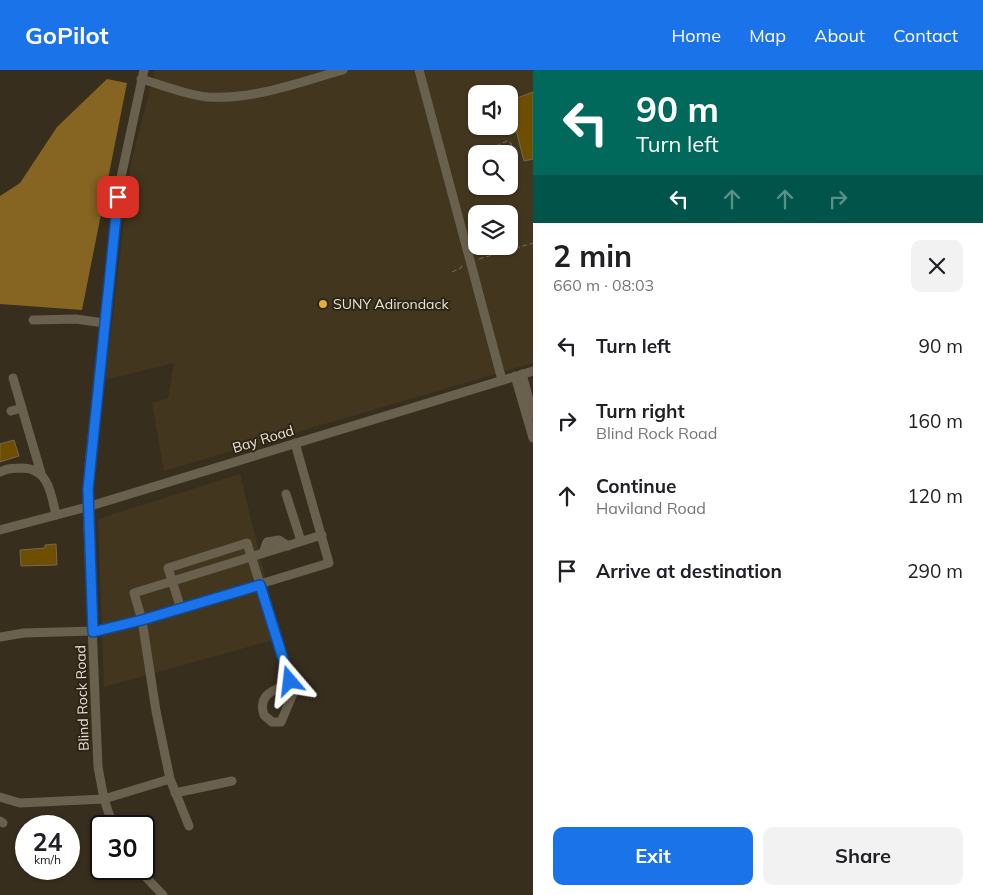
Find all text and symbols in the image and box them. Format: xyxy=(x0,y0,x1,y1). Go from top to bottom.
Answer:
text: GoPilot xyxy=(25,20,109,50)
text: Home xyxy=(671,24,721,47)
text: Map xyxy=(749,24,786,47)
text: About xyxy=(814,24,865,47)
text: Contact xyxy=(893,24,958,47)
map controls xyxy=(468,85,518,255)
button: sound xyxy=(468,85,518,135)
text: 90 m xyxy=(636,87,719,131)
icon: left xyxy=(553,90,618,155)
text: Turn left xyxy=(636,130,719,158)
button: search xyxy=(468,145,518,195)
pin xyxy=(97,176,139,218)
icon: arrive xyxy=(104,183,132,211)
icon: left xyxy=(665,185,693,213)
icon: ahead xyxy=(718,185,746,213)
icon: ahead xyxy=(771,185,799,213)
icon: right xyxy=(824,185,852,213)
button: layers xyxy=(468,205,518,255)
text: 2 min xyxy=(553,237,632,275)
button: close xyxy=(911,240,963,292)
text: 660 m · 08:03 xyxy=(553,275,654,295)
place label: SUNY Adirondack xyxy=(333,295,449,313)
marker: SUNY Adirondack xyxy=(317,298,329,310)
icon: left xyxy=(553,332,581,360)
text: Turn left xyxy=(596,334,671,358)
text: 90 m xyxy=(919,334,963,358)
text: Turn right xyxy=(596,399,685,423)
icon: right xyxy=(553,407,581,435)
text: 160 m xyxy=(907,409,963,433)
street label: Bay Road xyxy=(230,421,296,457)
text: Blind Rock Road xyxy=(596,423,717,443)
text: Continue xyxy=(596,474,676,498)
icon: ahead xyxy=(553,482,581,510)
text: 120 m xyxy=(907,484,963,508)
text: Haviland Road xyxy=(596,498,706,518)
icon: arrive xyxy=(553,557,581,585)
text: Arrive at destination xyxy=(596,559,782,583)
text: 290 m xyxy=(907,559,963,583)
street label: Blind Rock Road xyxy=(71,645,93,751)
position arrow xyxy=(263,654,315,706)
speed limit sign: 30 xyxy=(90,815,155,880)
text: 24 xyxy=(32,826,63,857)
button: Exit xyxy=(553,827,753,885)
button: Share xyxy=(763,827,963,885)
text: km/h xyxy=(34,852,61,867)

